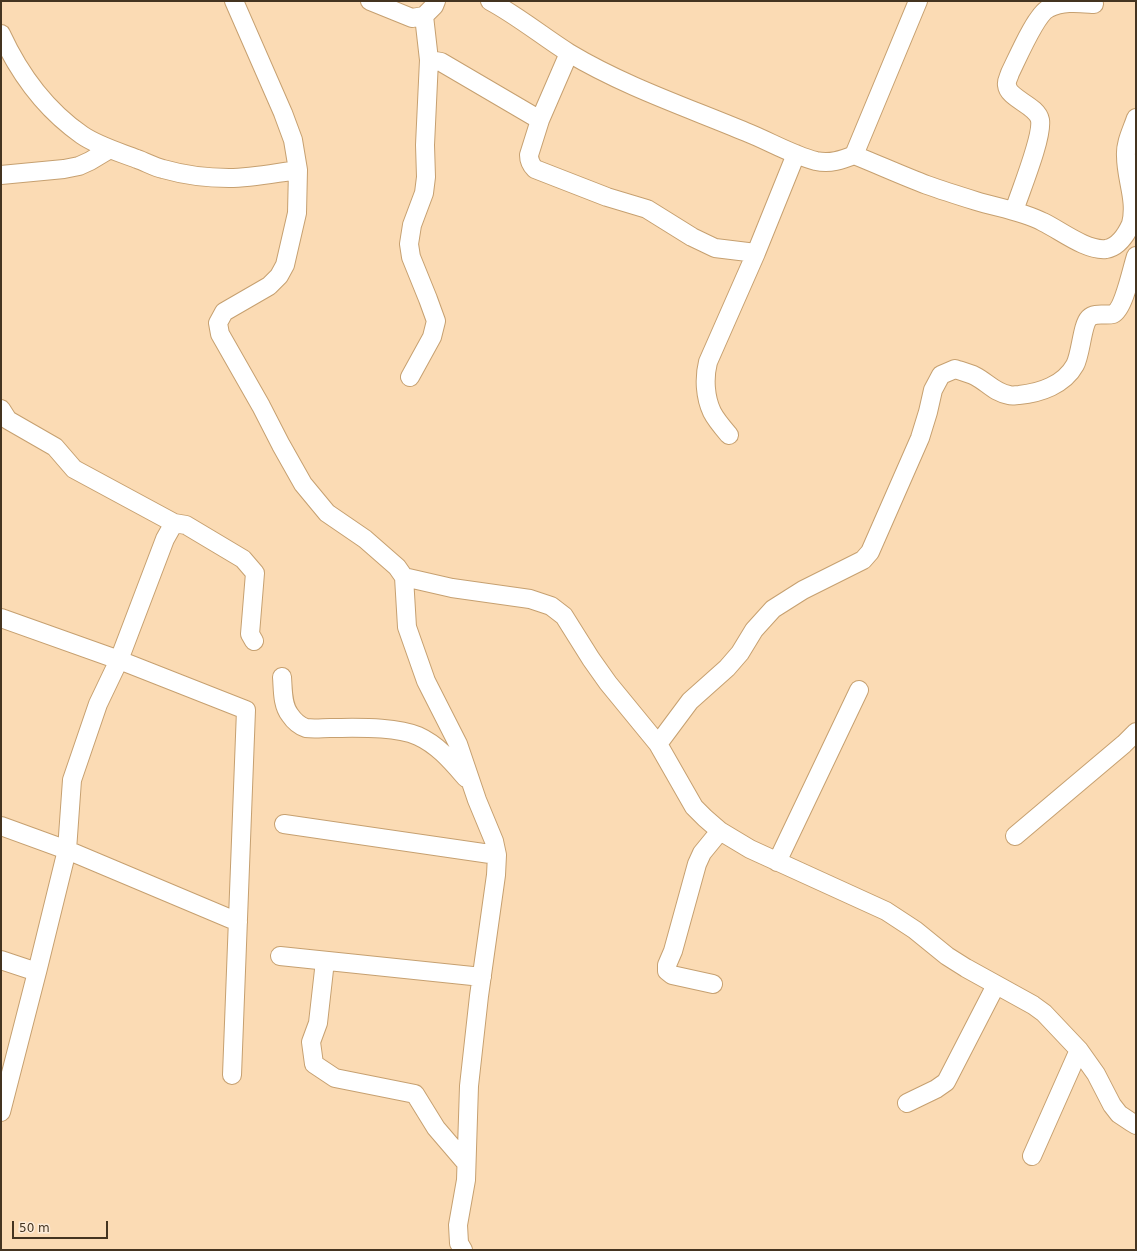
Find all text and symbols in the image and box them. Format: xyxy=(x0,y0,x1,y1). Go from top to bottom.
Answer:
scale bar xyxy=(14,1213,110,1239)
text: 50 m xyxy=(19,1221,50,1235)

